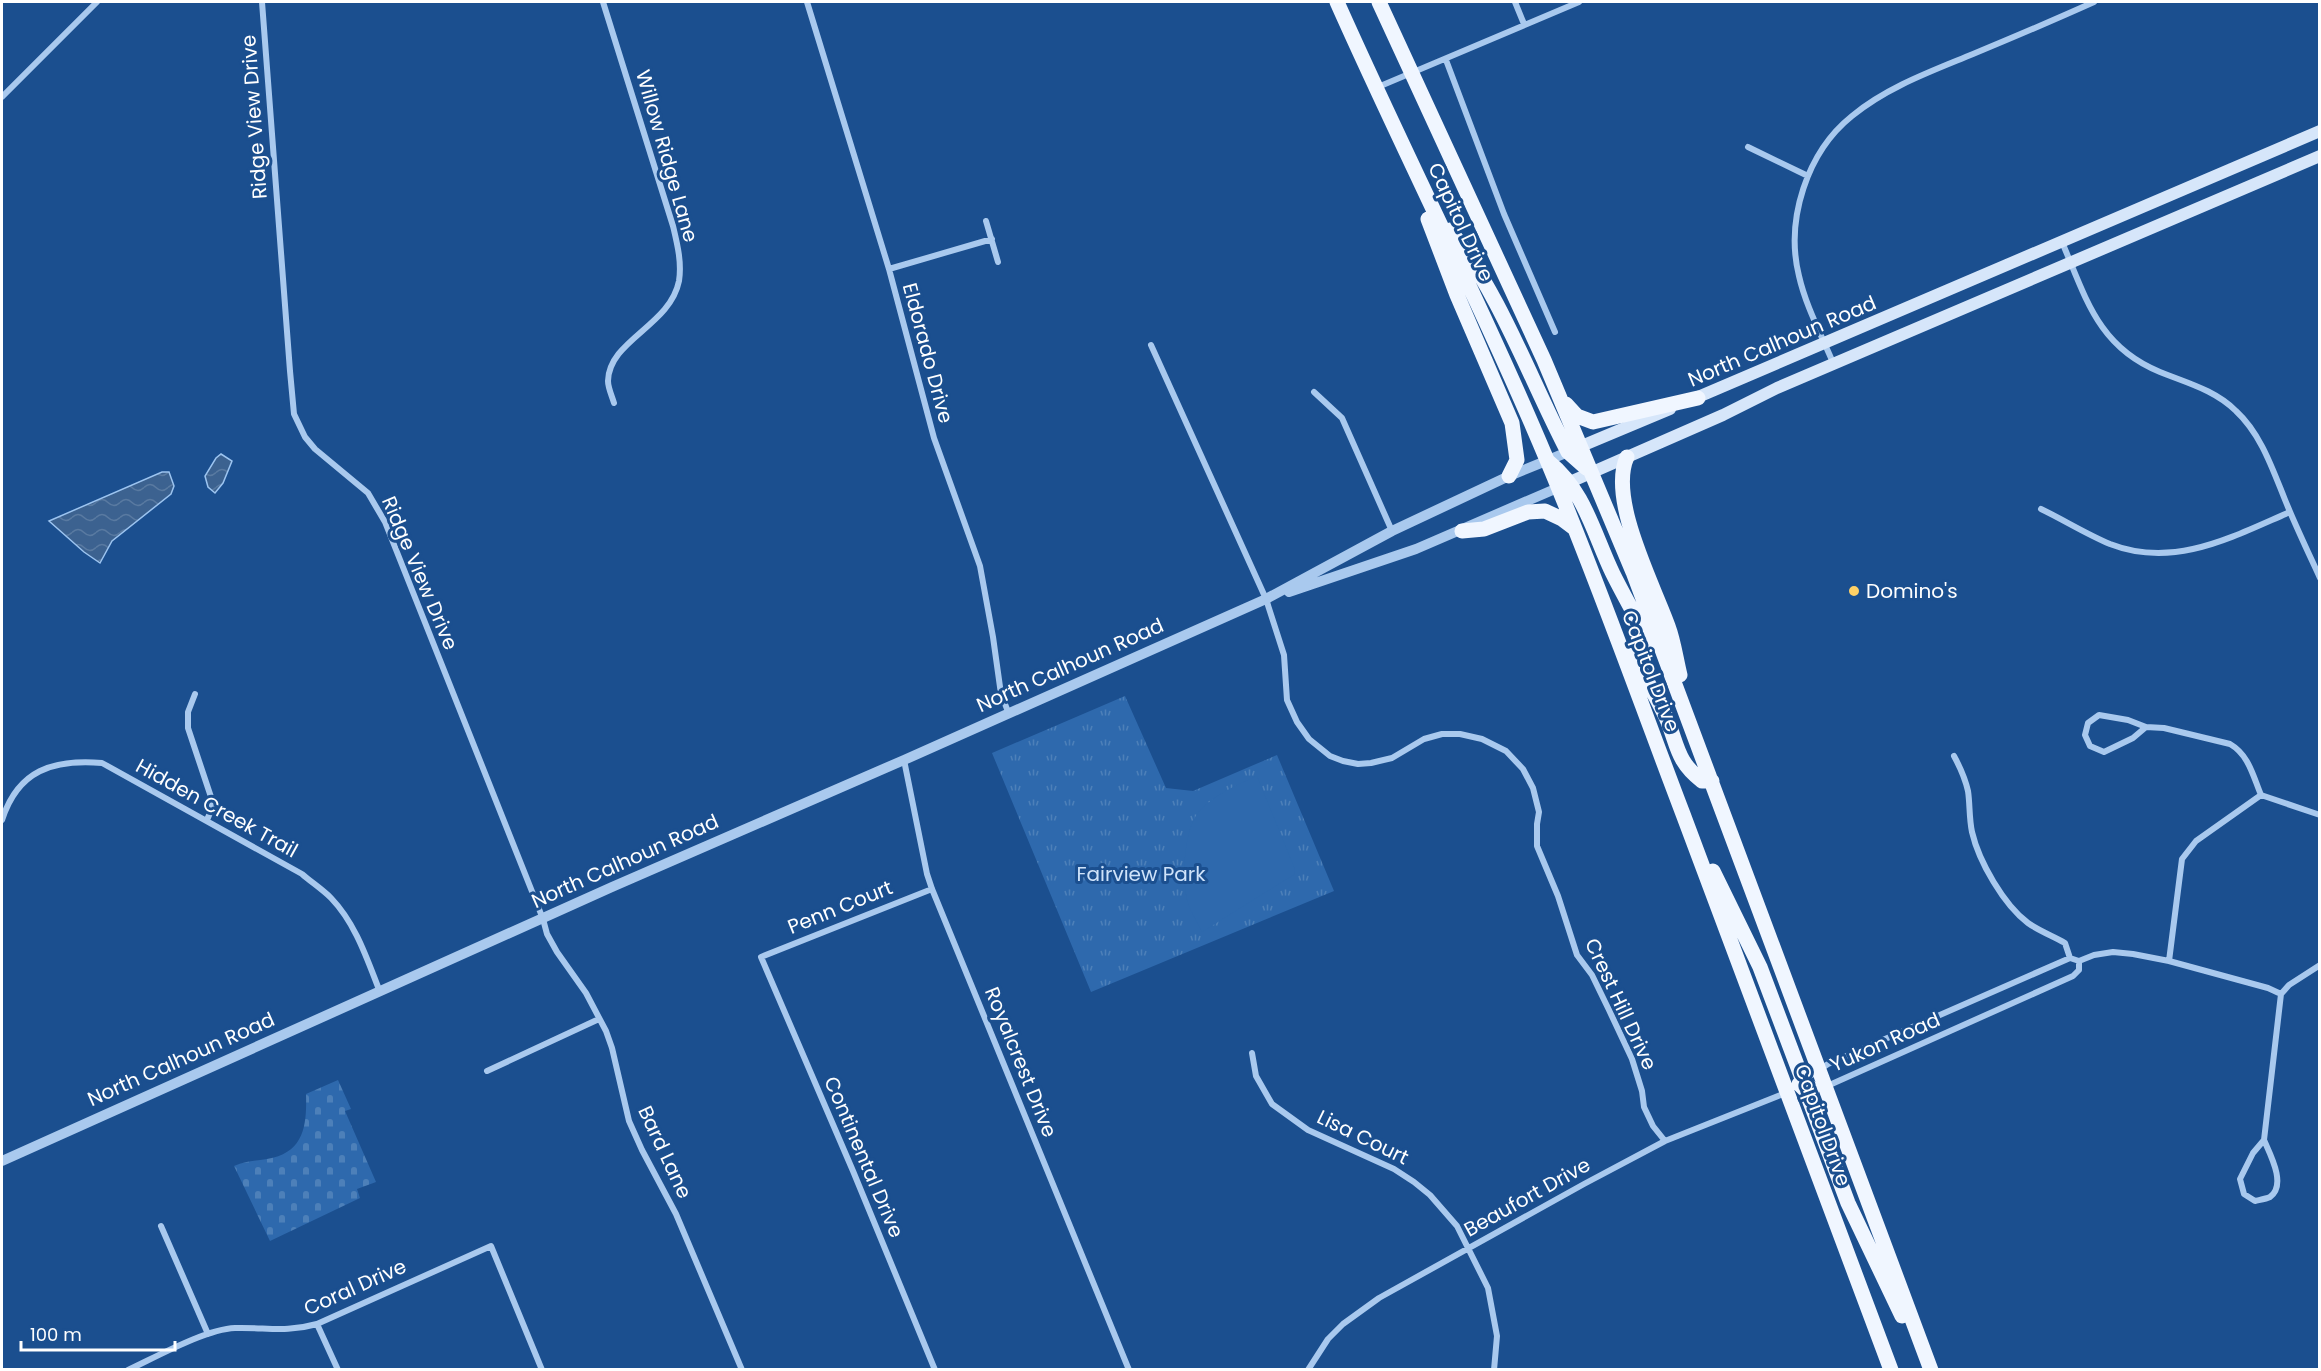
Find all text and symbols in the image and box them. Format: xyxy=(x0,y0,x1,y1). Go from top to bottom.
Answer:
street label: Ridge View Drive xyxy=(234,34,274,200)
street label: Willow Ridge Lane xyxy=(629,67,705,245)
street label: Capitol Drive xyxy=(1421,158,1501,286)
street label: Eldorado Drive xyxy=(896,280,960,426)
street label: North Calhoun Road xyxy=(1683,289,1881,393)
street label: Ridge View Drive xyxy=(375,492,465,654)
place label: Domino's xyxy=(1866,577,1958,605)
marker: Domino's xyxy=(1847,584,1861,598)
street label: Capitol Drive xyxy=(1615,606,1687,736)
street label: North Calhoun Road xyxy=(972,611,1168,719)
street label: Hidden Creek Trail xyxy=(131,752,303,864)
street label: North Calhoun Road xyxy=(527,807,723,915)
park label: Fairview Park xyxy=(1076,860,1206,888)
street label: Penn Court xyxy=(783,873,897,941)
street label: Crest Hill Drive xyxy=(1578,934,1664,1074)
street label: Royalcrest Drive xyxy=(978,983,1064,1141)
street label: North Calhoun Road xyxy=(83,1005,279,1113)
street label: Yukon Road xyxy=(1826,1005,1944,1079)
street label: Capitol Drive xyxy=(1788,1060,1858,1190)
street label: Continental Drive xyxy=(817,1072,911,1242)
street label: Bard Lane xyxy=(631,1101,699,1203)
street label: Lisa Court xyxy=(1313,1103,1413,1171)
street label: Beaufort Drive xyxy=(1459,1151,1595,1243)
street label: Coral Drive xyxy=(299,1252,411,1322)
scale bar xyxy=(21,1314,176,1352)
text: 100 m xyxy=(30,1322,82,1347)

